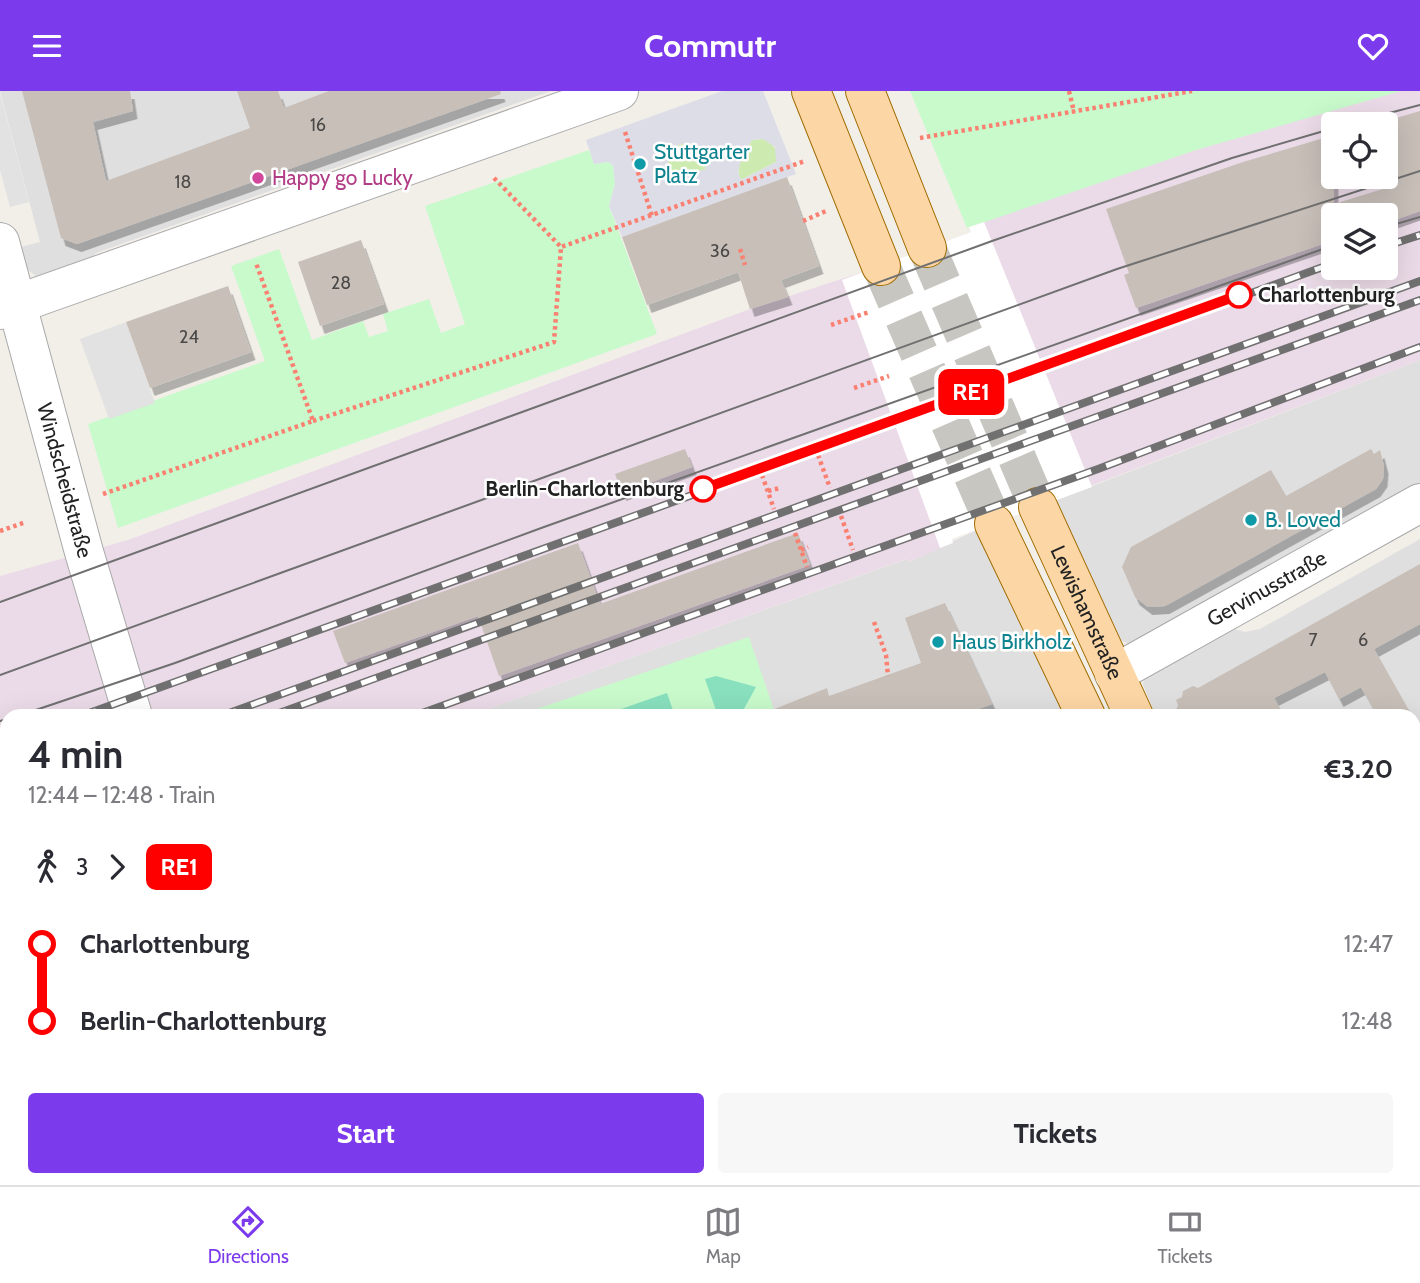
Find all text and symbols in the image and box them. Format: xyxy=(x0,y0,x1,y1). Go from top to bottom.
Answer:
text: Commutr xyxy=(644,26,776,65)
icon: menu xyxy=(28,27,66,65)
icon: heart xyxy=(1354,27,1392,65)
map controls xyxy=(1321,112,1398,280)
button: locate xyxy=(1321,112,1398,189)
house number: 16 xyxy=(310,114,326,136)
place label: Stuttgarter Platz xyxy=(654,139,750,188)
marker: Stuttgarter Platz xyxy=(632,156,648,172)
place label: Happy go Lucky xyxy=(272,165,413,190)
marker: Happy go Lucky xyxy=(250,170,266,186)
house number: 18 xyxy=(175,171,191,193)
button: layers xyxy=(1321,203,1398,280)
house number: 36 xyxy=(710,240,730,262)
house number: 28 xyxy=(331,272,351,294)
marker: Charlottenburg xyxy=(1226,282,1252,308)
place label: Charlottenburg xyxy=(1258,282,1395,307)
house number: 24 xyxy=(179,326,199,348)
line badge: RE1 xyxy=(931,369,1011,415)
text: RE1 xyxy=(952,377,990,406)
street label: Windscheidstraße xyxy=(32,400,98,561)
place label: Berlin-Charlottenburg xyxy=(485,476,684,501)
marker: Berlin-Charlottenburg xyxy=(690,476,716,502)
place label: B. Loved xyxy=(1265,507,1341,532)
marker: B. Loved xyxy=(1243,512,1259,528)
street label: Lewishamstraße xyxy=(1045,541,1128,683)
street label: Gervinusstraße xyxy=(1202,545,1331,632)
place label: Haus Birkholz xyxy=(952,629,1072,654)
house number: 7 xyxy=(1308,629,1318,651)
house number: 6 xyxy=(1358,629,1368,651)
marker: Haus Birkholz xyxy=(930,634,946,650)
text: 4 min xyxy=(28,731,123,778)
text: €3.20 xyxy=(1324,753,1393,785)
text: 12:44 – 12:48 · Train xyxy=(28,781,215,809)
icon: walk xyxy=(28,848,66,886)
icon: forward xyxy=(98,848,136,886)
text: RE1 xyxy=(160,852,198,881)
text: 3 xyxy=(76,853,88,881)
text: Charlottenburg xyxy=(80,928,249,960)
text: 12:47 xyxy=(1344,930,1393,958)
text: Berlin-Charlottenburg xyxy=(80,1005,326,1037)
text: 12:48 xyxy=(1341,1007,1393,1035)
button: Start xyxy=(28,1093,704,1173)
button: Tickets xyxy=(718,1093,1393,1173)
tab: Directions xyxy=(208,1203,289,1268)
tab: Map xyxy=(704,1203,742,1268)
tab: Tickets xyxy=(1158,1203,1212,1268)

